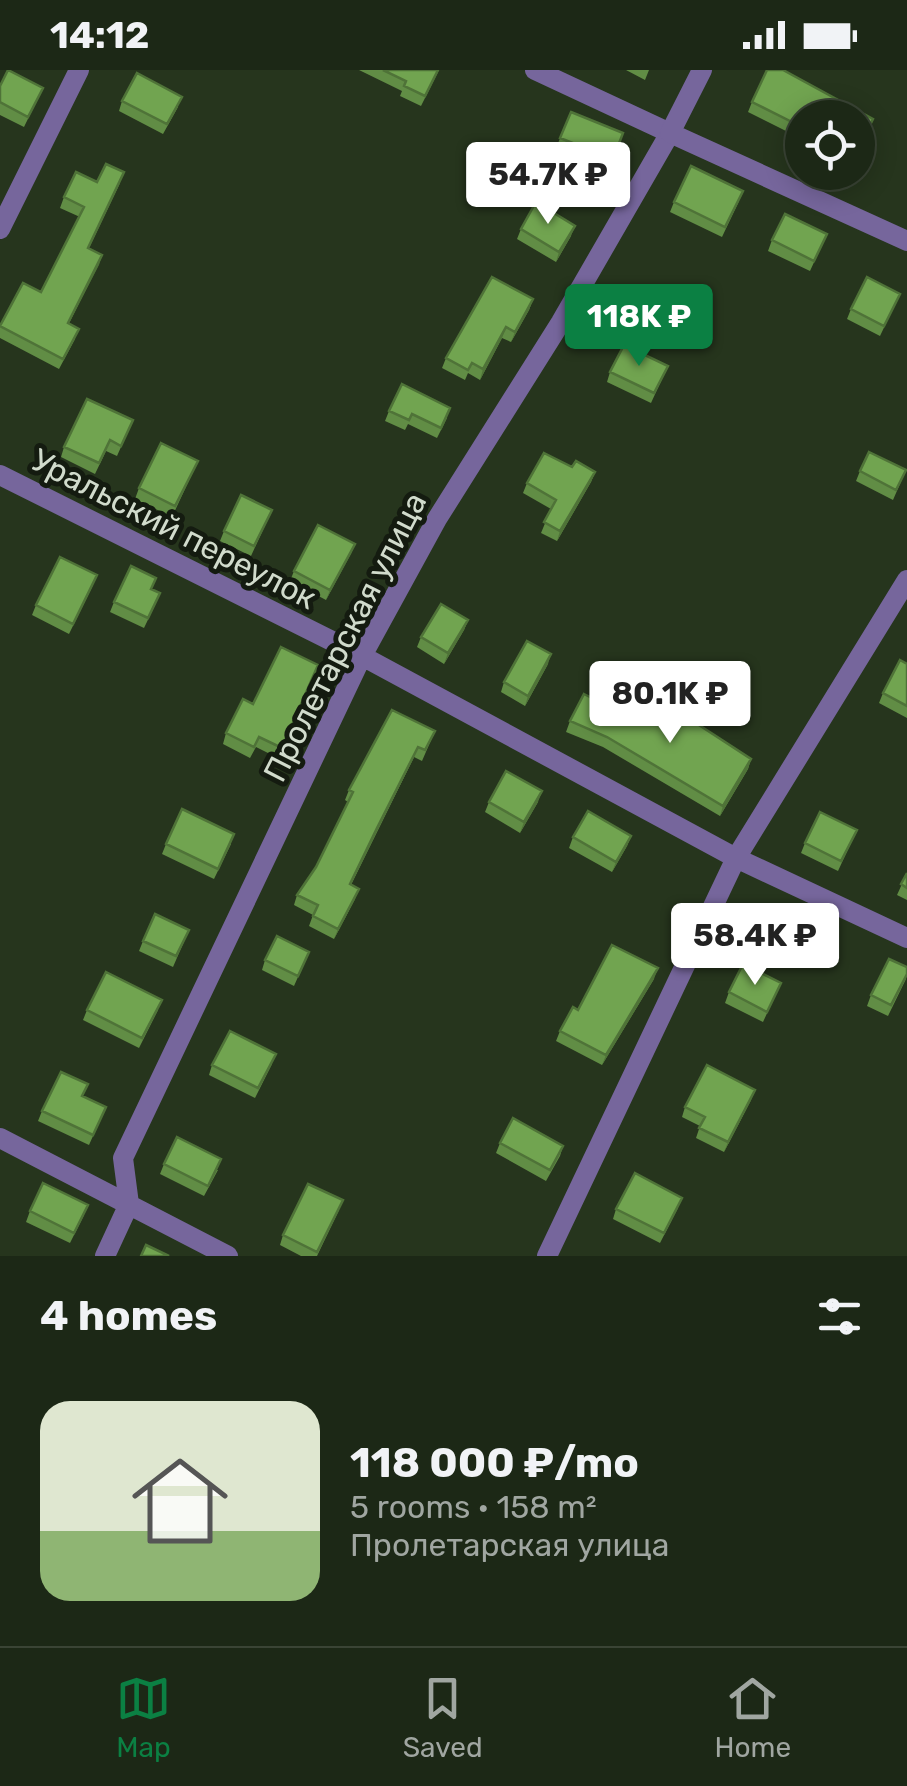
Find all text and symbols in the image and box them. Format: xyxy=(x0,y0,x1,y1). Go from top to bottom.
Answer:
text: 14:12 xyxy=(50,12,150,58)
map controls xyxy=(785,100,875,190)
button: locate xyxy=(785,100,875,190)
pin: 54.7K ₽ xyxy=(456,142,640,227)
text: 54.7K ₽ xyxy=(488,155,608,193)
pin: 118K ₽ xyxy=(558,284,720,369)
text: 118K ₽ xyxy=(587,297,691,335)
street label: Уральский переулок xyxy=(25,441,323,617)
street label: Пролетарская улица xyxy=(256,486,434,788)
pin: 80.1K ₽ xyxy=(578,661,762,746)
text: 80.1K ₽ xyxy=(611,674,729,712)
pin: 58.4K ₽ xyxy=(663,903,847,988)
text: 58.4K ₽ xyxy=(693,916,817,954)
icon: filters xyxy=(812,1289,867,1344)
text: 4 homes xyxy=(40,1291,217,1341)
text: 118 000 ₽/mo xyxy=(350,1438,639,1488)
icon: home xyxy=(120,1441,240,1561)
text: 5 rooms · 158 m² xyxy=(350,1488,597,1526)
text: Пролетарская улица xyxy=(350,1526,669,1564)
tab: Map xyxy=(116,1671,171,1764)
tab: Saved xyxy=(403,1671,483,1764)
tab: Home xyxy=(714,1671,791,1764)

